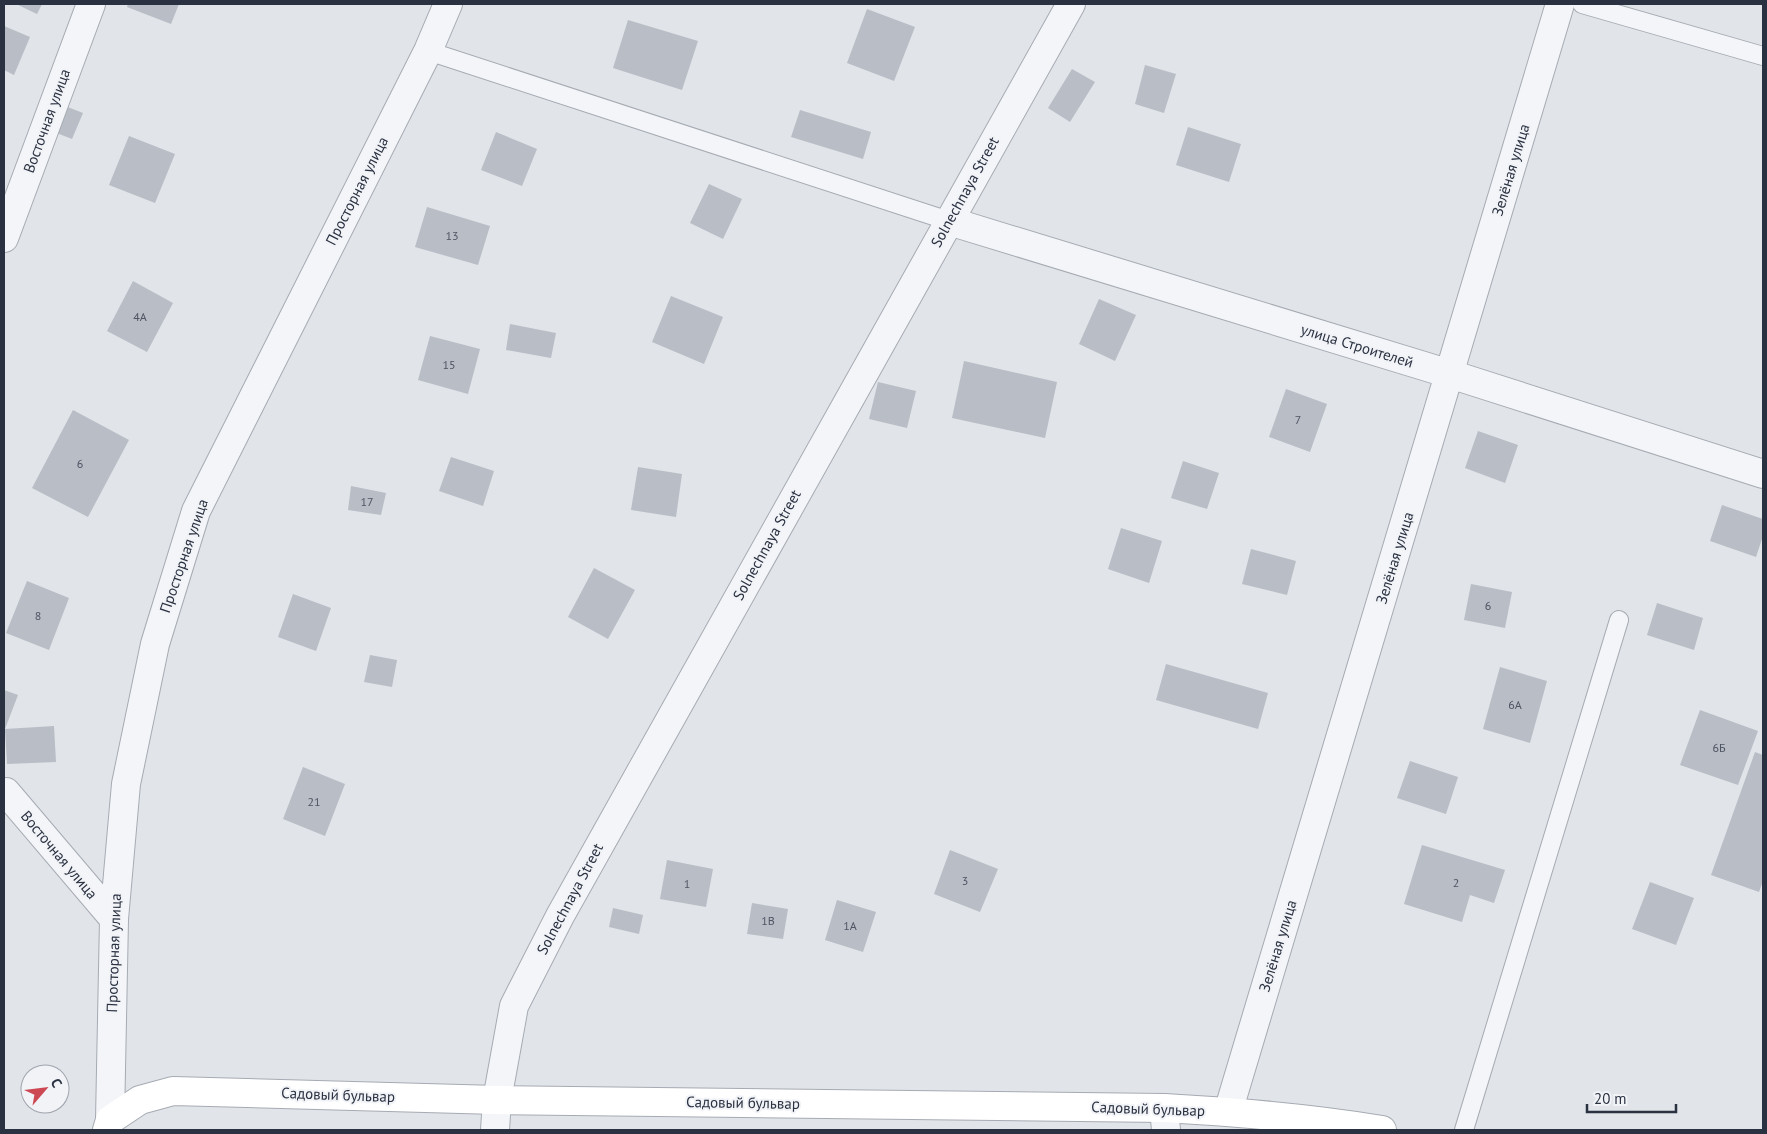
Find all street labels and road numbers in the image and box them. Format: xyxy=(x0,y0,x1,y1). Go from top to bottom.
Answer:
street label: Восточная улица xyxy=(19,66,74,175)
street label: Зелёная улица xyxy=(1487,121,1534,218)
street label: Просторная улица xyxy=(321,133,392,248)
street label: Solnechnaya Street xyxy=(926,133,1003,250)
street label: улица Строителей xyxy=(1299,319,1416,372)
street label: Solnechnaya Street xyxy=(728,486,805,603)
street label: Просторная улица xyxy=(155,496,212,615)
street label: Зелёная улица xyxy=(1371,509,1418,606)
street label: Восточная улица xyxy=(17,807,102,903)
street label: Solnechnaya Street xyxy=(532,840,607,958)
street label: Просторная улица xyxy=(102,893,125,1013)
street label: Зелёная улица xyxy=(1254,897,1301,994)
street label: Садовый бульвар xyxy=(281,1083,395,1106)
street label: Садовый бульвар xyxy=(686,1092,800,1113)
street label: Садовый бульвар xyxy=(1091,1097,1205,1120)

